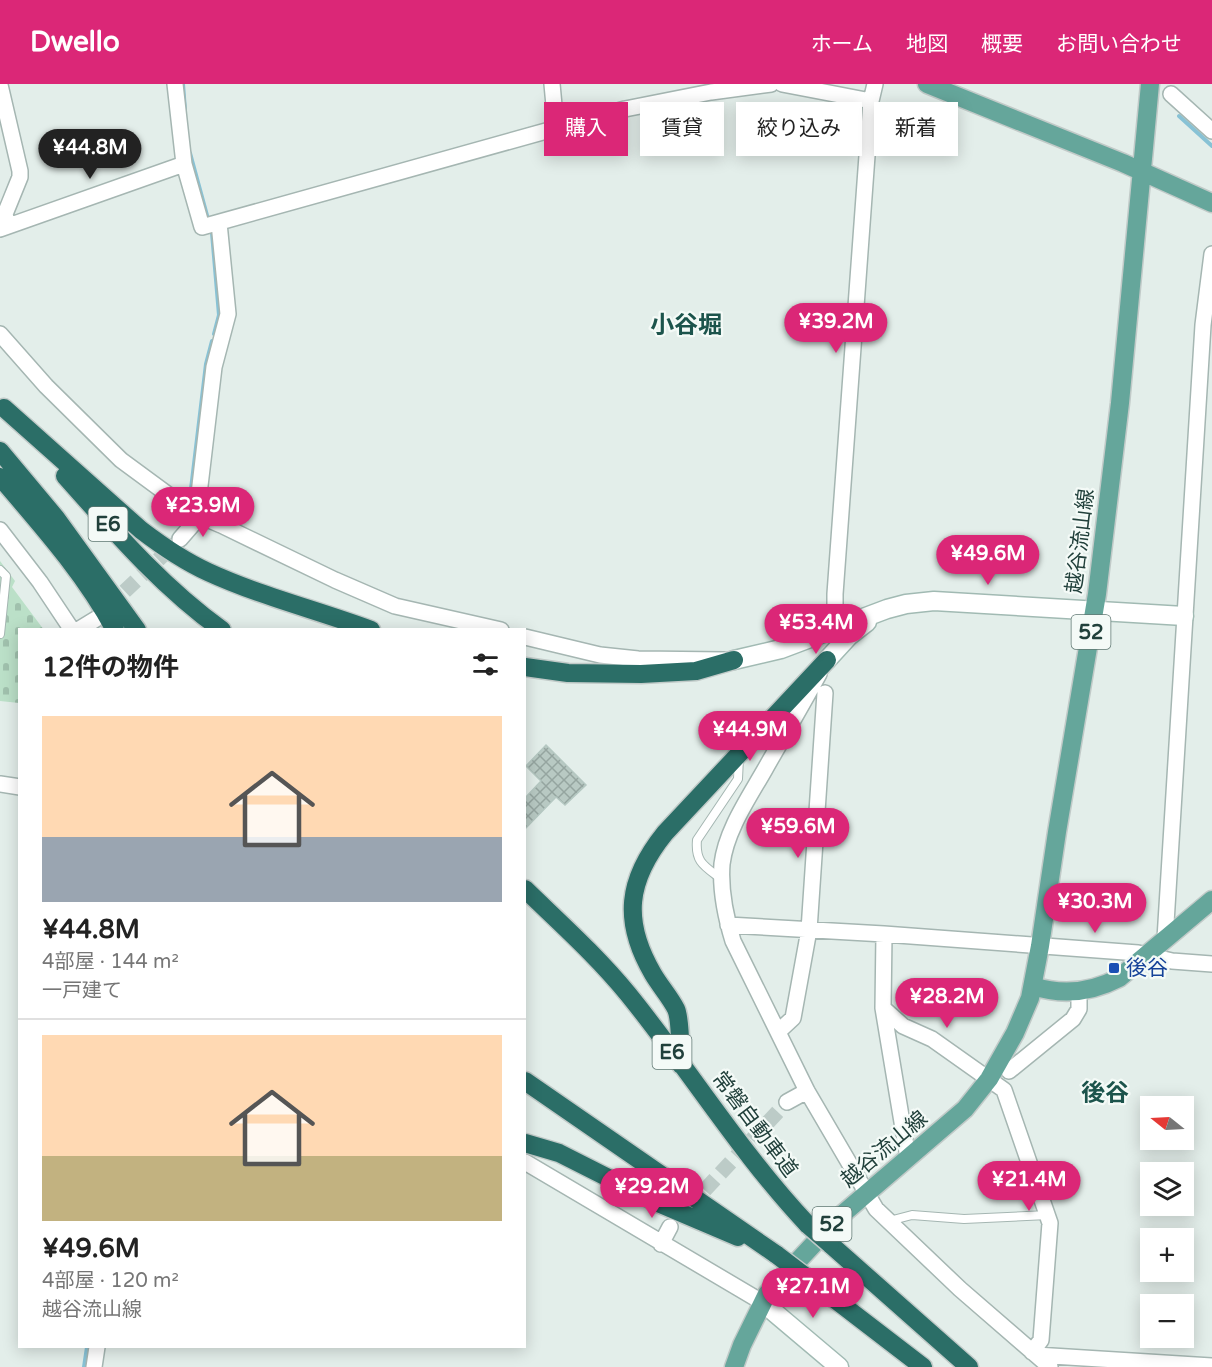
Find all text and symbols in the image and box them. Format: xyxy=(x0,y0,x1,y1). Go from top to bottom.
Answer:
text: Dwello xyxy=(30,25,120,59)
text: ホーム xyxy=(811,32,873,57)
text: 地図 xyxy=(906,32,948,57)
text: 概要 xyxy=(981,32,1023,57)
text: お問い合わせ xyxy=(1056,32,1182,57)
chip: 購入 xyxy=(544,102,628,156)
chip: 賃貸 xyxy=(640,102,724,156)
chip: 絞り込み xyxy=(736,102,862,156)
chip: 新着 xyxy=(874,102,958,156)
pin: ¥44.8M xyxy=(41,129,139,180)
text: ¥44.8M xyxy=(52,136,128,160)
pin: ¥39.2M xyxy=(787,303,885,354)
text: ¥39.2M xyxy=(798,310,874,334)
district label: 小谷堀 xyxy=(650,311,722,340)
pin: ¥23.9M xyxy=(154,487,252,538)
street label: 越谷流山線 xyxy=(1062,487,1099,595)
text: ¥23.9M xyxy=(165,494,241,518)
road number: E6 xyxy=(88,507,128,541)
pin: ¥49.6M xyxy=(939,535,1037,586)
text: ¥49.6M xyxy=(950,542,1026,566)
pin: ¥53.4M xyxy=(767,604,865,655)
text: ¥53.4M xyxy=(779,611,853,635)
road number: 52 xyxy=(1072,615,1110,649)
icon: filters xyxy=(469,648,502,681)
text: 12件の物件 xyxy=(42,652,179,683)
pin: ¥44.9M xyxy=(701,711,799,762)
text: ¥44.9M xyxy=(712,718,788,742)
icon: home xyxy=(218,755,326,863)
pin: ¥59.6M xyxy=(749,808,847,859)
text: ¥59.6M xyxy=(760,815,836,839)
pin: ¥30.3M xyxy=(1046,883,1144,934)
text: ¥30.3M xyxy=(1057,890,1133,914)
text: ¥44.8M xyxy=(42,914,140,945)
text: 4部屋 · 144 m² xyxy=(42,950,179,974)
place label: 後谷 xyxy=(1126,956,1168,981)
marker: 後谷 xyxy=(1107,961,1121,975)
pin: ¥28.2M xyxy=(898,978,996,1029)
text: 一戸建て xyxy=(42,979,122,1003)
text: ¥28.2M xyxy=(909,985,985,1009)
road number: E6 xyxy=(652,1035,692,1069)
street label: 常磐自動車道 xyxy=(707,1066,802,1182)
icon: home xyxy=(218,1074,326,1182)
district label: 後谷 xyxy=(1081,1079,1129,1108)
north arrow xyxy=(1140,1096,1194,1150)
map controls xyxy=(1140,1096,1194,1348)
street label: 越谷流山線 xyxy=(836,1106,933,1193)
pin: ¥21.4M xyxy=(980,1161,1078,1212)
button: layers xyxy=(1140,1162,1194,1216)
pin: ¥29.2M xyxy=(603,1168,701,1219)
text: ¥21.4M xyxy=(992,1168,1066,1192)
text: ¥29.2M xyxy=(614,1175,690,1199)
road number: 52 xyxy=(812,1207,852,1241)
button: + xyxy=(1140,1228,1194,1282)
text: ¥49.6M xyxy=(42,1233,140,1264)
pin: ¥27.1M xyxy=(764,1268,862,1319)
text: 4部屋 · 120 m² xyxy=(42,1269,179,1293)
text: ¥27.1M xyxy=(776,1275,850,1299)
button: − xyxy=(1140,1294,1194,1348)
text: 越谷流山線 xyxy=(42,1298,142,1322)

